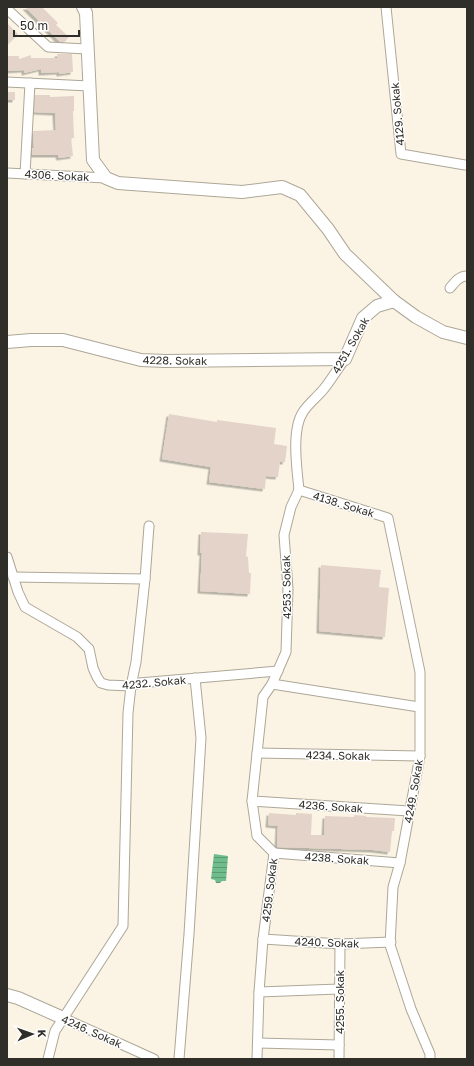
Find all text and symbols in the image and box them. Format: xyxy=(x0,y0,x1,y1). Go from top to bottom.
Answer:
scale bar xyxy=(14,12,79,38)
text: 50 m xyxy=(20,18,48,33)
street label: 4129. Sokak xyxy=(388,82,406,146)
street label: 4306. Sokak xyxy=(24,167,90,183)
street label: 4251. Sokak xyxy=(329,314,371,376)
street label: 4228. Sokak xyxy=(143,353,207,367)
street label: 4138. Sokak xyxy=(312,489,376,519)
street label: 4253. Sokak xyxy=(279,555,293,619)
street label: 4232. Sokak xyxy=(121,673,187,691)
street label: 4234. Sokak xyxy=(306,748,370,762)
street label: 4249. Sokak xyxy=(401,758,425,824)
street label: 4236. Sokak xyxy=(298,797,364,815)
street label: 4238. Sokak xyxy=(304,849,370,867)
street label: 4259. Sokak xyxy=(259,857,279,923)
street label: 4240. Sokak xyxy=(294,934,360,950)
street label: 4255. Sokak xyxy=(333,970,346,1034)
street label: 4246. Sokak xyxy=(60,1012,124,1050)
north arrow xyxy=(12,1014,52,1054)
text: K xyxy=(36,1029,49,1038)

